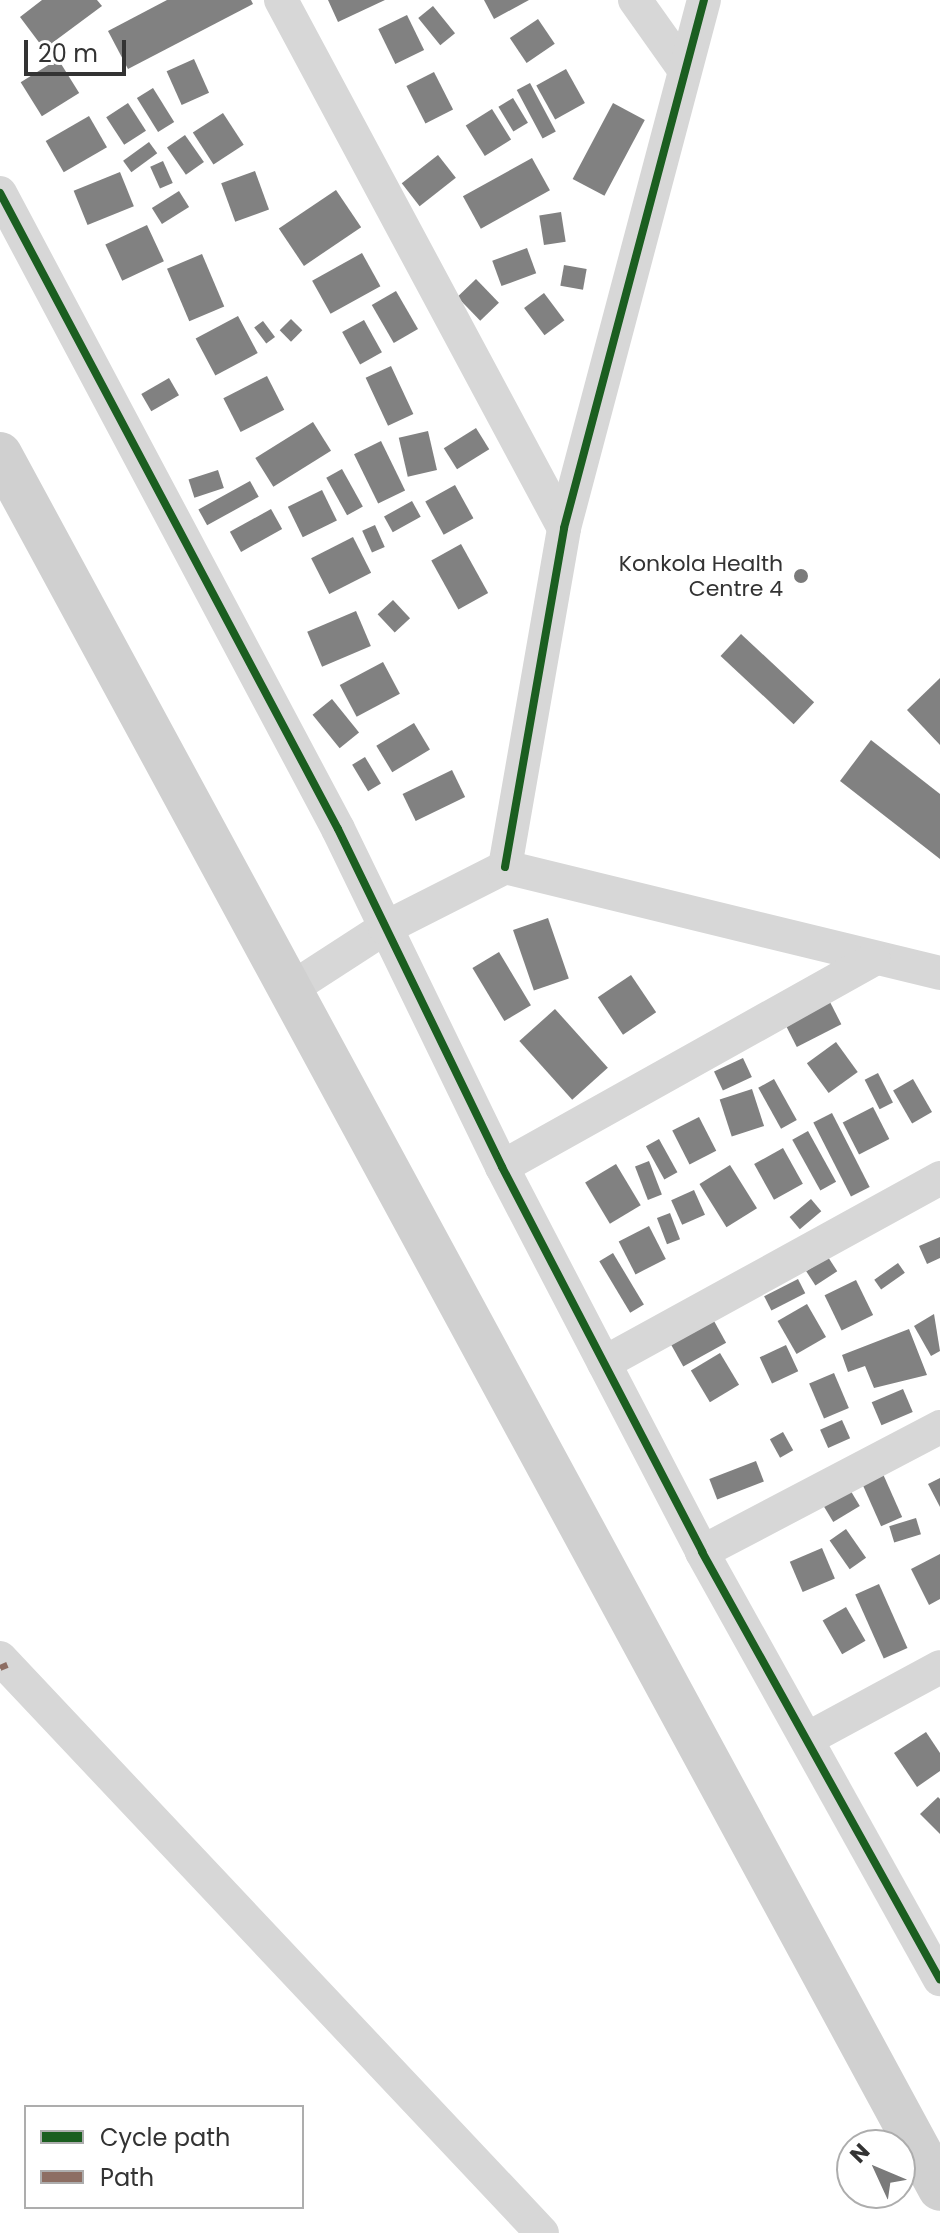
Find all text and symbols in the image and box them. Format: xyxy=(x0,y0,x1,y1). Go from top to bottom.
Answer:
scale bar xyxy=(28,24,130,74)
text: 20 m xyxy=(38,37,98,70)
place label: Konkola Health Centre 4 xyxy=(619,550,783,602)
marker: Konkola Health Centre 4 xyxy=(790,565,812,587)
legend xyxy=(24,2105,304,2209)
text: Cycle path xyxy=(100,2121,230,2154)
north arrow xyxy=(836,2129,916,2209)
text: N xyxy=(843,2137,877,2170)
text: Path xyxy=(100,2161,154,2194)

